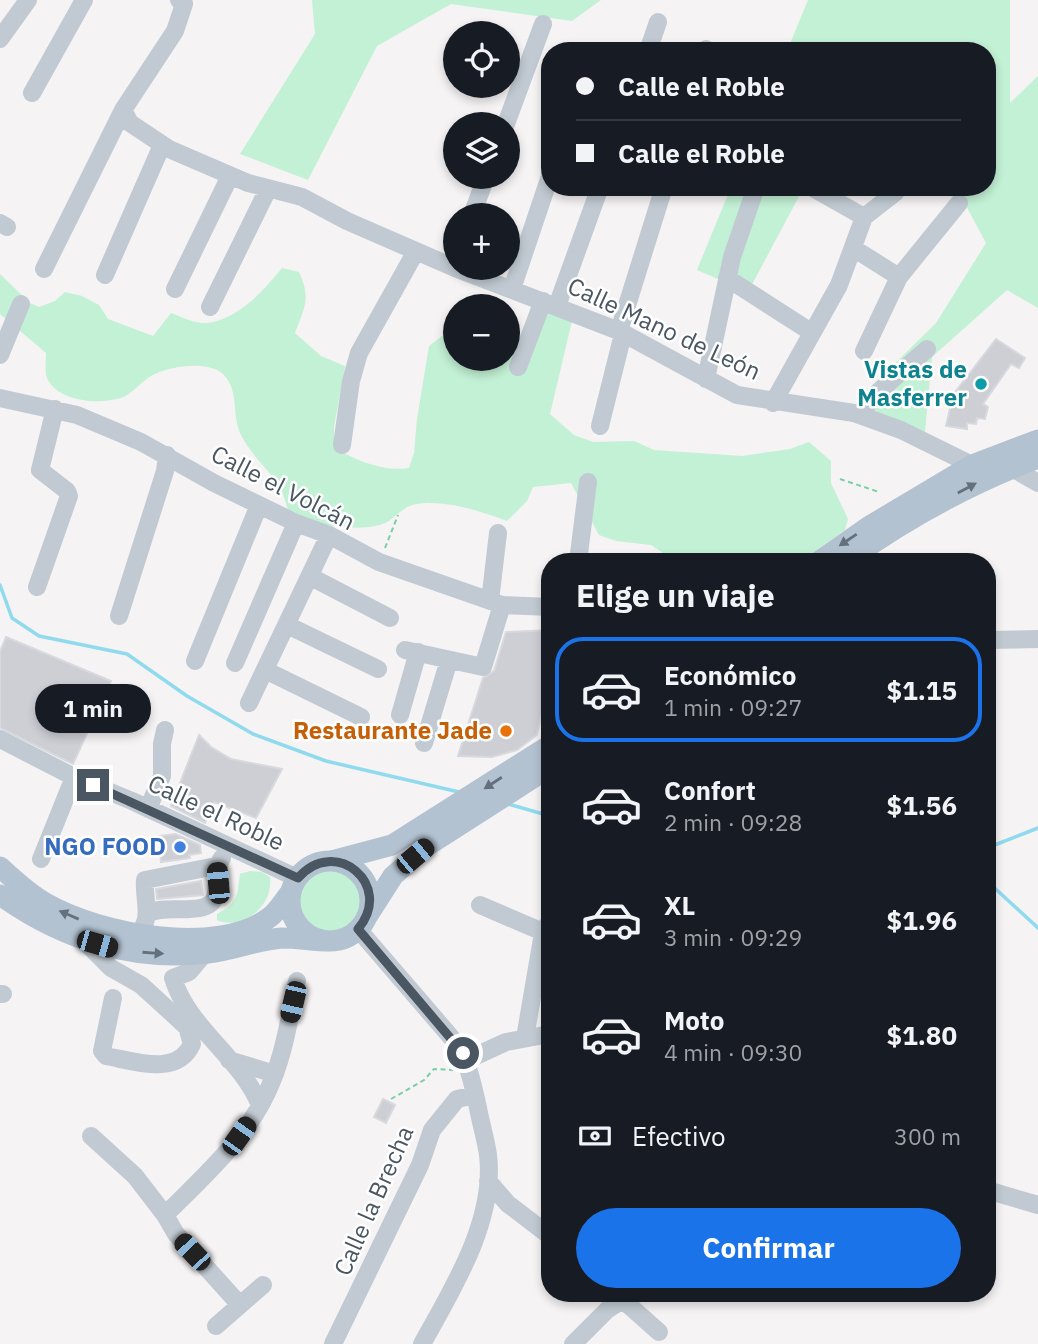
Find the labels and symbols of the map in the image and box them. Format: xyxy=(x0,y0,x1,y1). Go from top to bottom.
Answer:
street label: Calle Mano de León xyxy=(563,269,766,387)
place label: Vistas de Masferrer xyxy=(857,353,967,413)
marker: Vistas de Masferrer xyxy=(973,376,989,392)
street label: Calle el Volcán xyxy=(206,437,361,537)
one-way arrow xyxy=(957,483,977,494)
one-way arrow xyxy=(839,533,857,547)
callout: 1 min xyxy=(35,684,151,732)
place label: Restaurante Jade xyxy=(293,714,492,746)
marker: Restaurante Jade xyxy=(498,723,514,739)
street label: Calle el Roble xyxy=(143,767,290,858)
route end xyxy=(77,769,109,801)
one-way arrow xyxy=(483,776,503,789)
place label: NGO FOOD xyxy=(44,830,166,862)
car xyxy=(393,834,438,878)
marker: NGO FOOD xyxy=(172,839,188,855)
car xyxy=(206,861,231,905)
one-way arrow xyxy=(59,909,80,920)
car xyxy=(74,928,121,960)
one-way arrow xyxy=(142,948,164,959)
car xyxy=(279,979,308,1025)
route start xyxy=(447,1037,479,1069)
car xyxy=(219,1113,260,1159)
street label: Calle la Brecha xyxy=(326,1121,420,1280)
car xyxy=(170,1229,215,1275)

